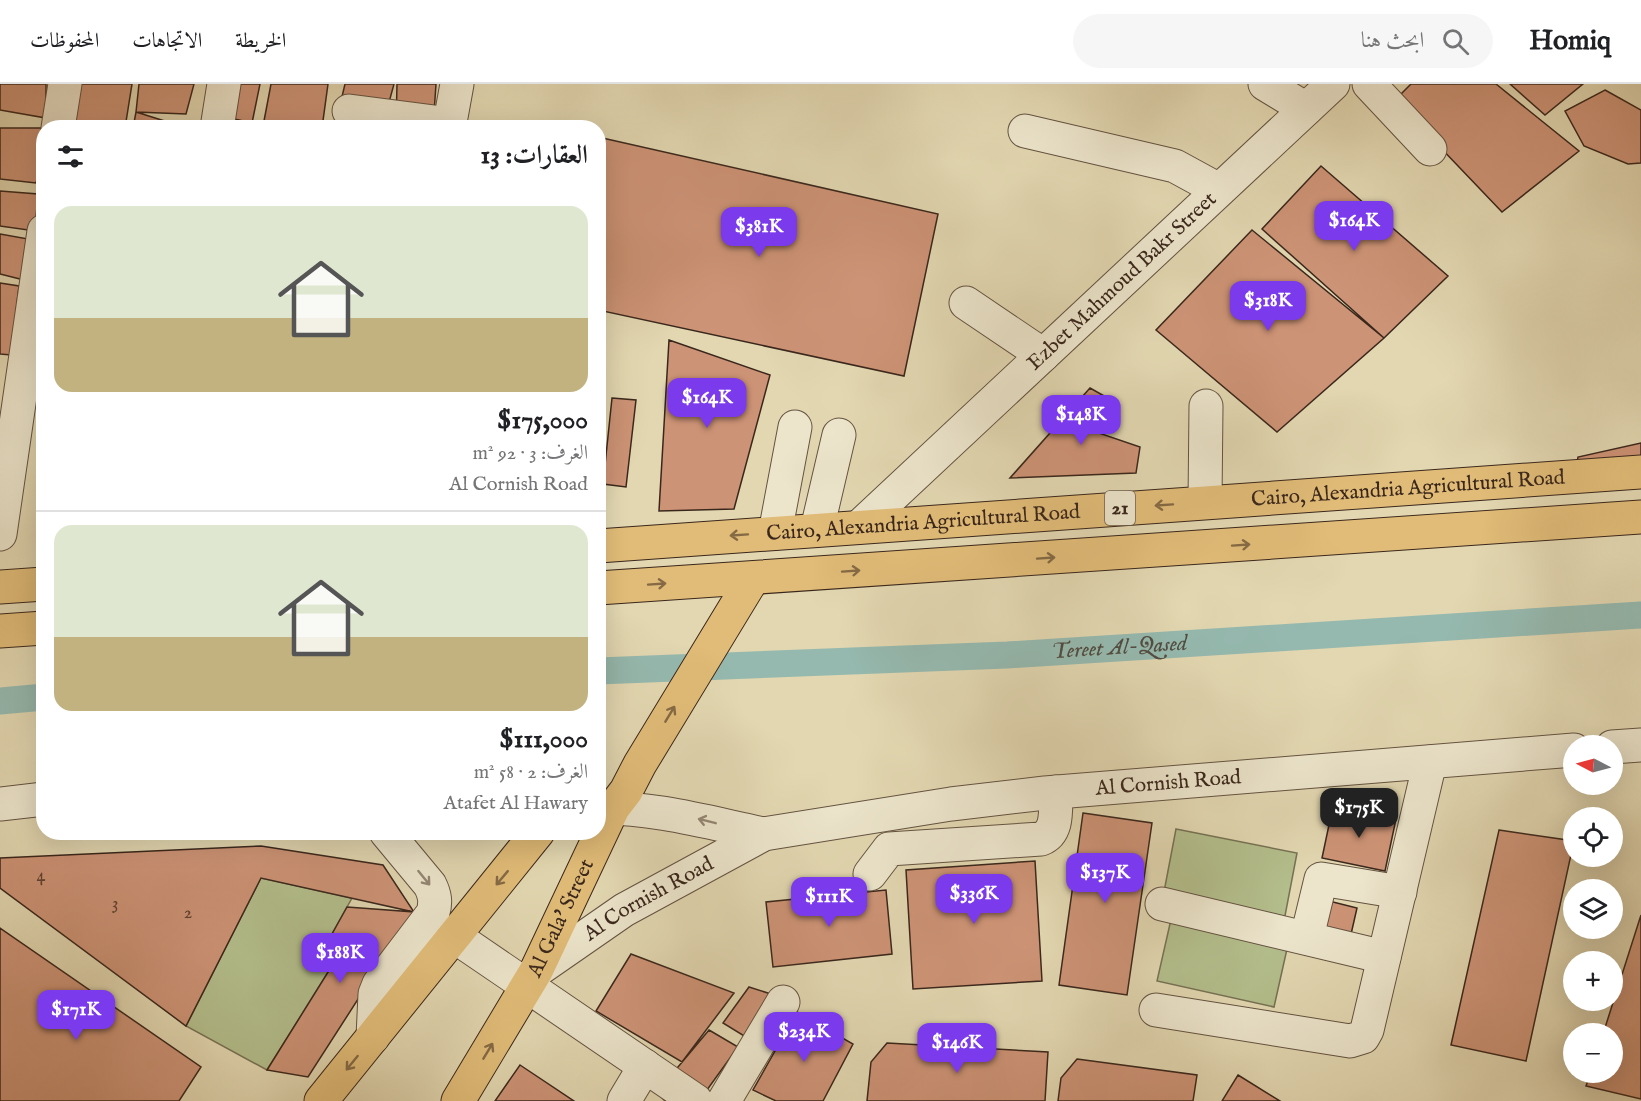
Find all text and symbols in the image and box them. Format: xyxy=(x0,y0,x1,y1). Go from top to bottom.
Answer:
search box xyxy=(1073,14,1493,68)
text: Homiq xyxy=(1529,24,1611,59)
icon: search xyxy=(1439,25,1472,58)
text: ابحث هنا xyxy=(1361,27,1424,55)
text: المحفوظات xyxy=(30,28,99,55)
text: الاتجاهات xyxy=(132,28,202,55)
text: الخريطة xyxy=(235,28,286,55)
text: العقارات: 13 xyxy=(480,139,588,172)
icon: filters xyxy=(54,140,87,173)
street label: Ezbet Mahmoud Bakr Street xyxy=(1022,186,1223,376)
pin: $164K xyxy=(1312,201,1396,252)
pin: $381K xyxy=(717,207,801,258)
text: $164K xyxy=(1328,208,1380,233)
text: $381K xyxy=(735,214,783,239)
icon: home xyxy=(267,245,375,353)
pin: $318K xyxy=(1226,281,1310,332)
text: $318K xyxy=(1244,288,1292,313)
pin: $164K xyxy=(665,378,749,429)
text: $164K xyxy=(681,385,733,410)
pin: $148K xyxy=(1039,395,1123,446)
text: $148K xyxy=(1056,402,1106,427)
text: $175,000 xyxy=(497,404,588,437)
text: الغرف: 3 · 92 m² xyxy=(473,441,588,466)
street label: Cairo, Alexandria Agricultural Road xyxy=(1250,464,1567,513)
text: Al Cornish Road xyxy=(449,472,588,497)
road number: 21 xyxy=(1105,491,1135,525)
street label: Cairo, Alexandria Agricultural Road xyxy=(765,498,1082,548)
one-way arrow xyxy=(1154,500,1174,511)
one-way arrow xyxy=(729,530,749,541)
one-way arrow xyxy=(1230,539,1250,550)
one-way arrow xyxy=(1035,552,1055,563)
icon: home xyxy=(267,564,375,672)
one-way arrow xyxy=(841,566,861,577)
one-way arrow xyxy=(646,579,666,590)
water label: Tereet Al-Qased xyxy=(1051,630,1190,666)
one-way arrow xyxy=(665,706,677,723)
text: $111,000 xyxy=(499,723,588,756)
north arrow xyxy=(1563,735,1623,795)
map controls xyxy=(1563,735,1623,1083)
text: الغرف: 2 · 58 m² xyxy=(474,760,588,785)
street label: Al Cornish Road xyxy=(1093,764,1243,802)
pin: $175K xyxy=(1317,788,1401,839)
text: Atafet Al Hawary xyxy=(444,791,588,816)
text: $175K xyxy=(1334,795,1384,820)
button: locate xyxy=(1563,807,1623,867)
one-way arrow xyxy=(698,815,717,827)
street label: Al Cornish Road xyxy=(578,850,719,948)
pin: $137K xyxy=(1063,853,1147,904)
street label: Al Gala' Street xyxy=(521,855,600,983)
text: $137K xyxy=(1080,860,1130,885)
house number: 4 xyxy=(37,865,46,888)
one-way arrow xyxy=(417,869,430,885)
one-way arrow xyxy=(495,870,508,886)
pin: $336K xyxy=(932,874,1016,925)
pin: $111K xyxy=(787,877,871,928)
button: layers xyxy=(1563,879,1623,939)
text: $336K xyxy=(950,881,998,906)
text: $111K xyxy=(805,884,853,909)
house number: 3 xyxy=(112,893,118,916)
house number: 2 xyxy=(184,902,192,925)
pin: $188K xyxy=(298,933,382,984)
text: $188K xyxy=(316,940,364,965)
button: + xyxy=(1563,951,1623,1011)
pin: $171K xyxy=(34,990,118,1041)
text: $171K xyxy=(51,997,101,1022)
pin: $234K xyxy=(762,1012,846,1063)
text: $234K xyxy=(778,1019,830,1044)
pin: $146K xyxy=(915,1023,999,1074)
button: − xyxy=(1563,1023,1623,1083)
text: $146K xyxy=(931,1030,983,1055)
one-way arrow xyxy=(482,1043,494,1060)
one-way arrow xyxy=(346,1054,359,1070)

